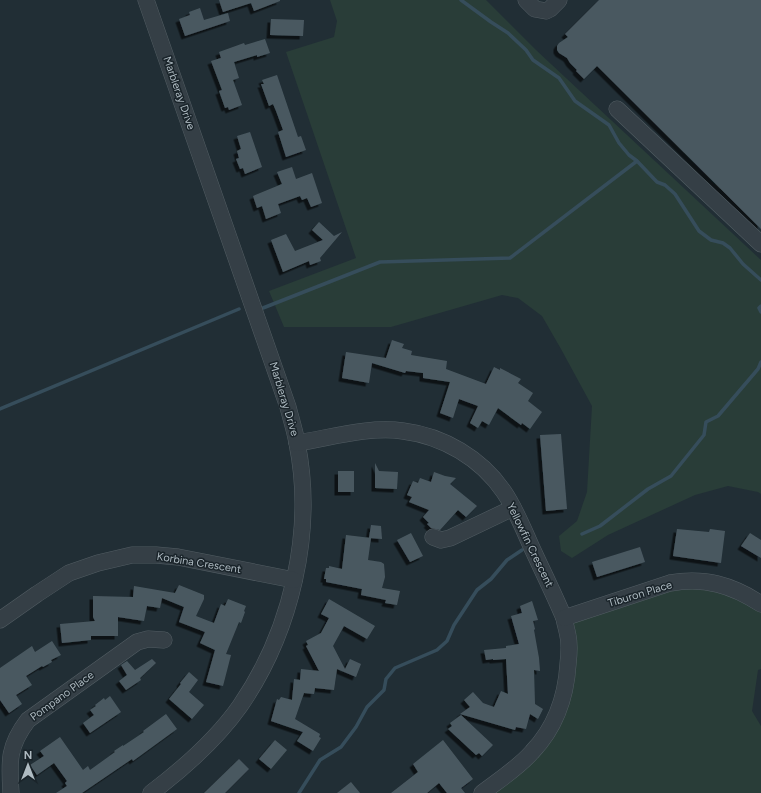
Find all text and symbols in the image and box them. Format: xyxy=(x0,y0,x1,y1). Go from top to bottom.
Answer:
street label: Marbleray Drive xyxy=(160,55,198,131)
street label: Marbleray Drive xyxy=(267,360,301,438)
street label: Yellowfin Crescent xyxy=(504,501,556,589)
street label: Korbina Crescent xyxy=(156,550,242,576)
street label: Tiburon Place xyxy=(606,578,674,610)
street label: Pompano Place xyxy=(28,668,96,724)
north arrow xyxy=(8,745,48,785)
text: N xyxy=(24,749,32,762)

